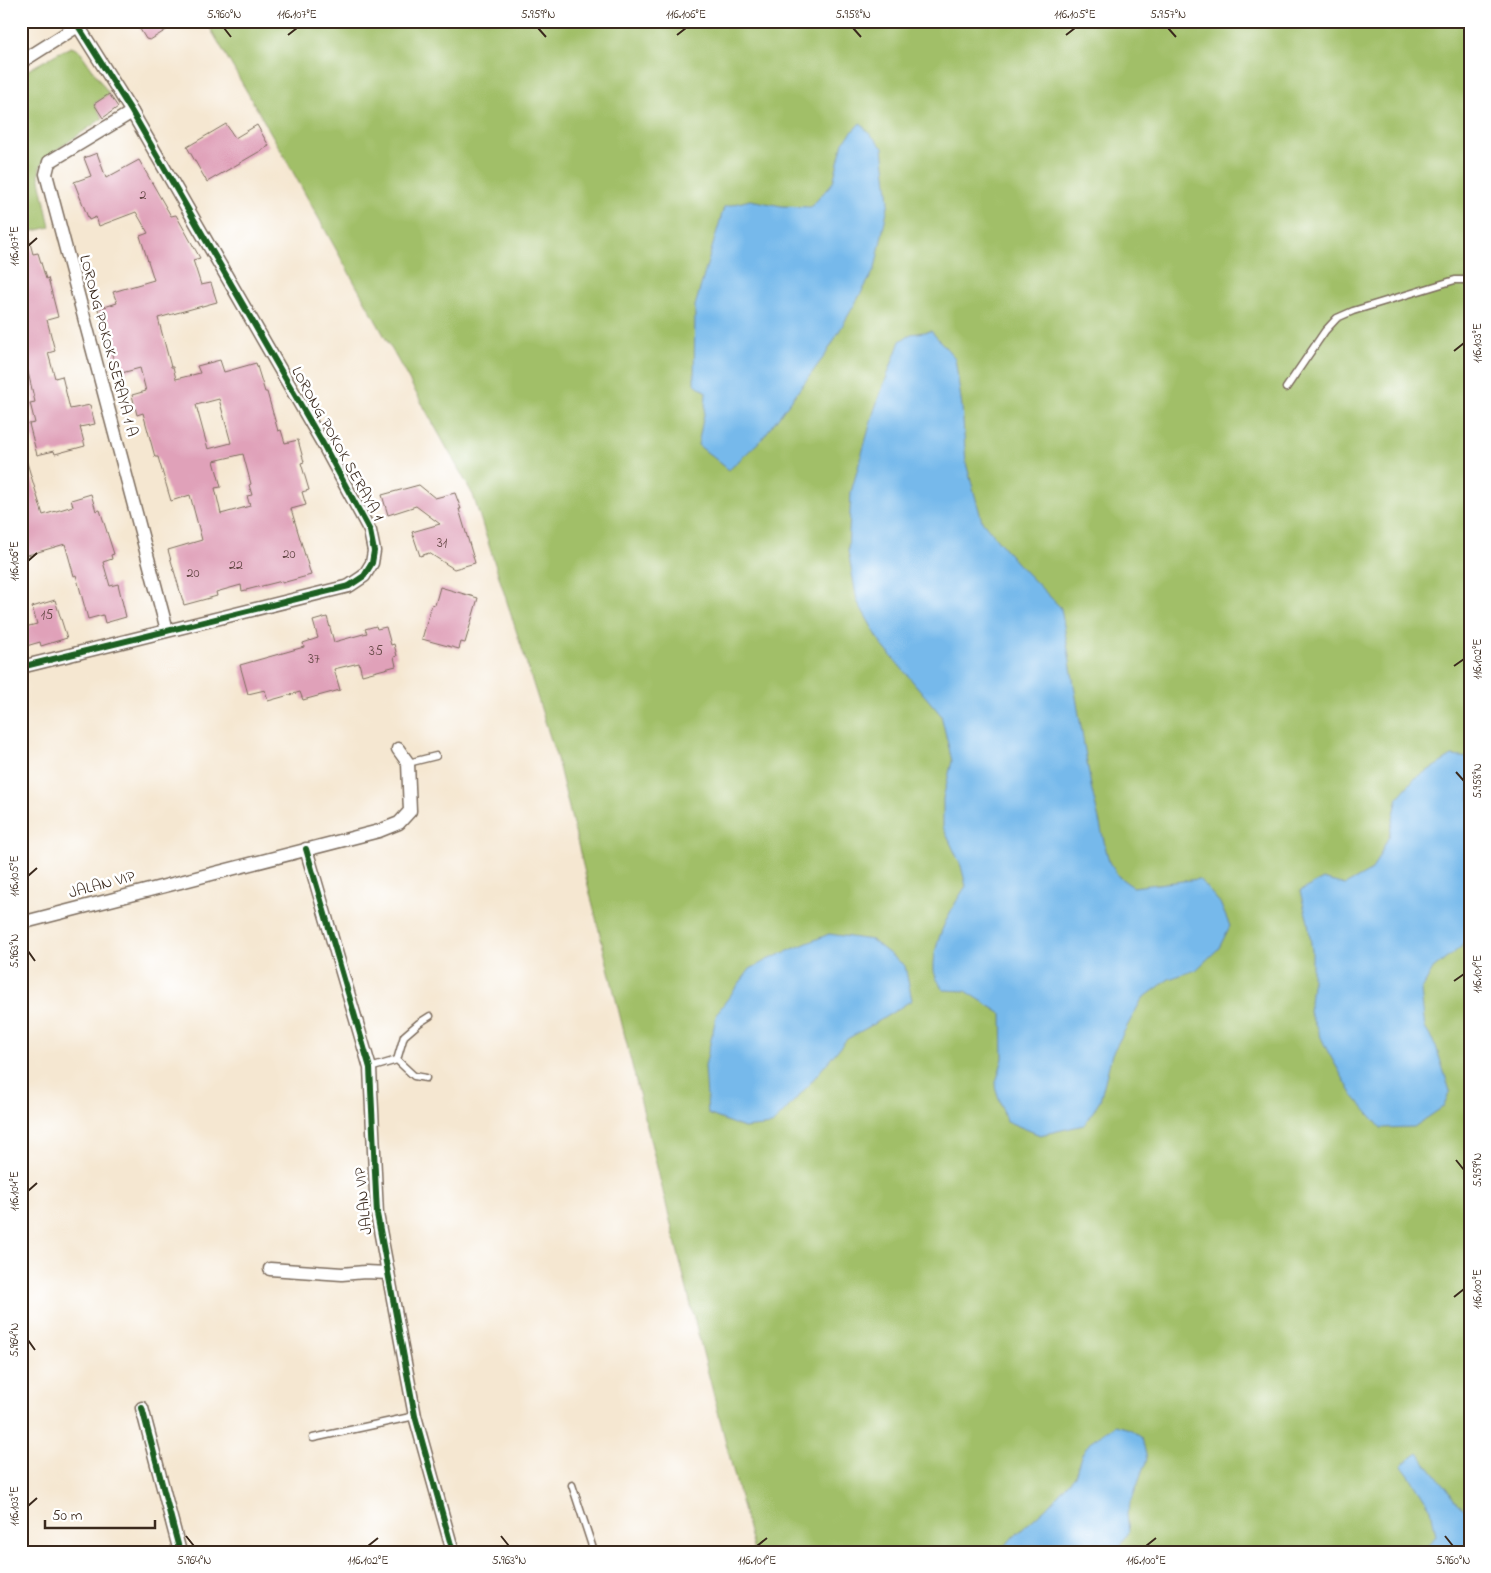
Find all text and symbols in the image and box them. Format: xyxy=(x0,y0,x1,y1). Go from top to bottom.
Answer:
text: 5.960°N xyxy=(207,6,241,24)
text: 116.107°E xyxy=(277,6,317,24)
text: 5.959°N xyxy=(521,6,555,24)
text: 116.106°E xyxy=(666,6,706,24)
text: 5.958°N xyxy=(835,6,871,24)
text: 116.105°E xyxy=(1054,6,1096,24)
text: 5.957°N xyxy=(1150,6,1186,24)
house number: 2 xyxy=(140,185,147,206)
text: 116.107°E xyxy=(6,226,24,266)
street label: LORONG POKOK SERAYA 1 A xyxy=(72,252,144,440)
text: 116.103°E xyxy=(1469,323,1487,363)
street label: LORONG POKOK SERAYA 1 xyxy=(284,362,390,526)
house number: 31 xyxy=(437,533,448,554)
text: 116.106°E xyxy=(6,541,24,581)
house number: 20 xyxy=(282,544,296,565)
house number: 22 xyxy=(229,555,243,576)
house number: 20 xyxy=(186,563,200,584)
house number: 15 xyxy=(41,605,53,626)
text: 116.102°E xyxy=(1469,639,1487,679)
house number: 35 xyxy=(369,641,383,662)
house number: 37 xyxy=(308,649,320,670)
text: 5.958°N xyxy=(1469,763,1487,799)
text: 116.105°E xyxy=(6,855,24,897)
street label: JALAN VIP xyxy=(66,864,139,905)
text: 5.963°N xyxy=(6,934,24,968)
text: 116.101°E xyxy=(1469,955,1487,993)
text: 5.959°N xyxy=(1469,1153,1487,1187)
street label: JALAN VIP xyxy=(348,1165,379,1236)
text: 116.104°E xyxy=(6,1171,24,1211)
text: 116.100°E xyxy=(1469,1269,1487,1309)
text: 5.964°N xyxy=(6,1323,24,1357)
text: 116.103°E xyxy=(6,1486,24,1526)
scale bar xyxy=(45,1498,155,1530)
text: 50 m xyxy=(52,1505,83,1527)
text: 5.964°N xyxy=(177,1552,211,1570)
text: 116.102°E xyxy=(348,1552,388,1570)
text: 5.963°N xyxy=(492,1552,526,1570)
text: 116.101°E xyxy=(738,1552,776,1570)
text: 116.100°E xyxy=(1126,1552,1166,1570)
text: 5.960°N xyxy=(1436,1552,1470,1570)

